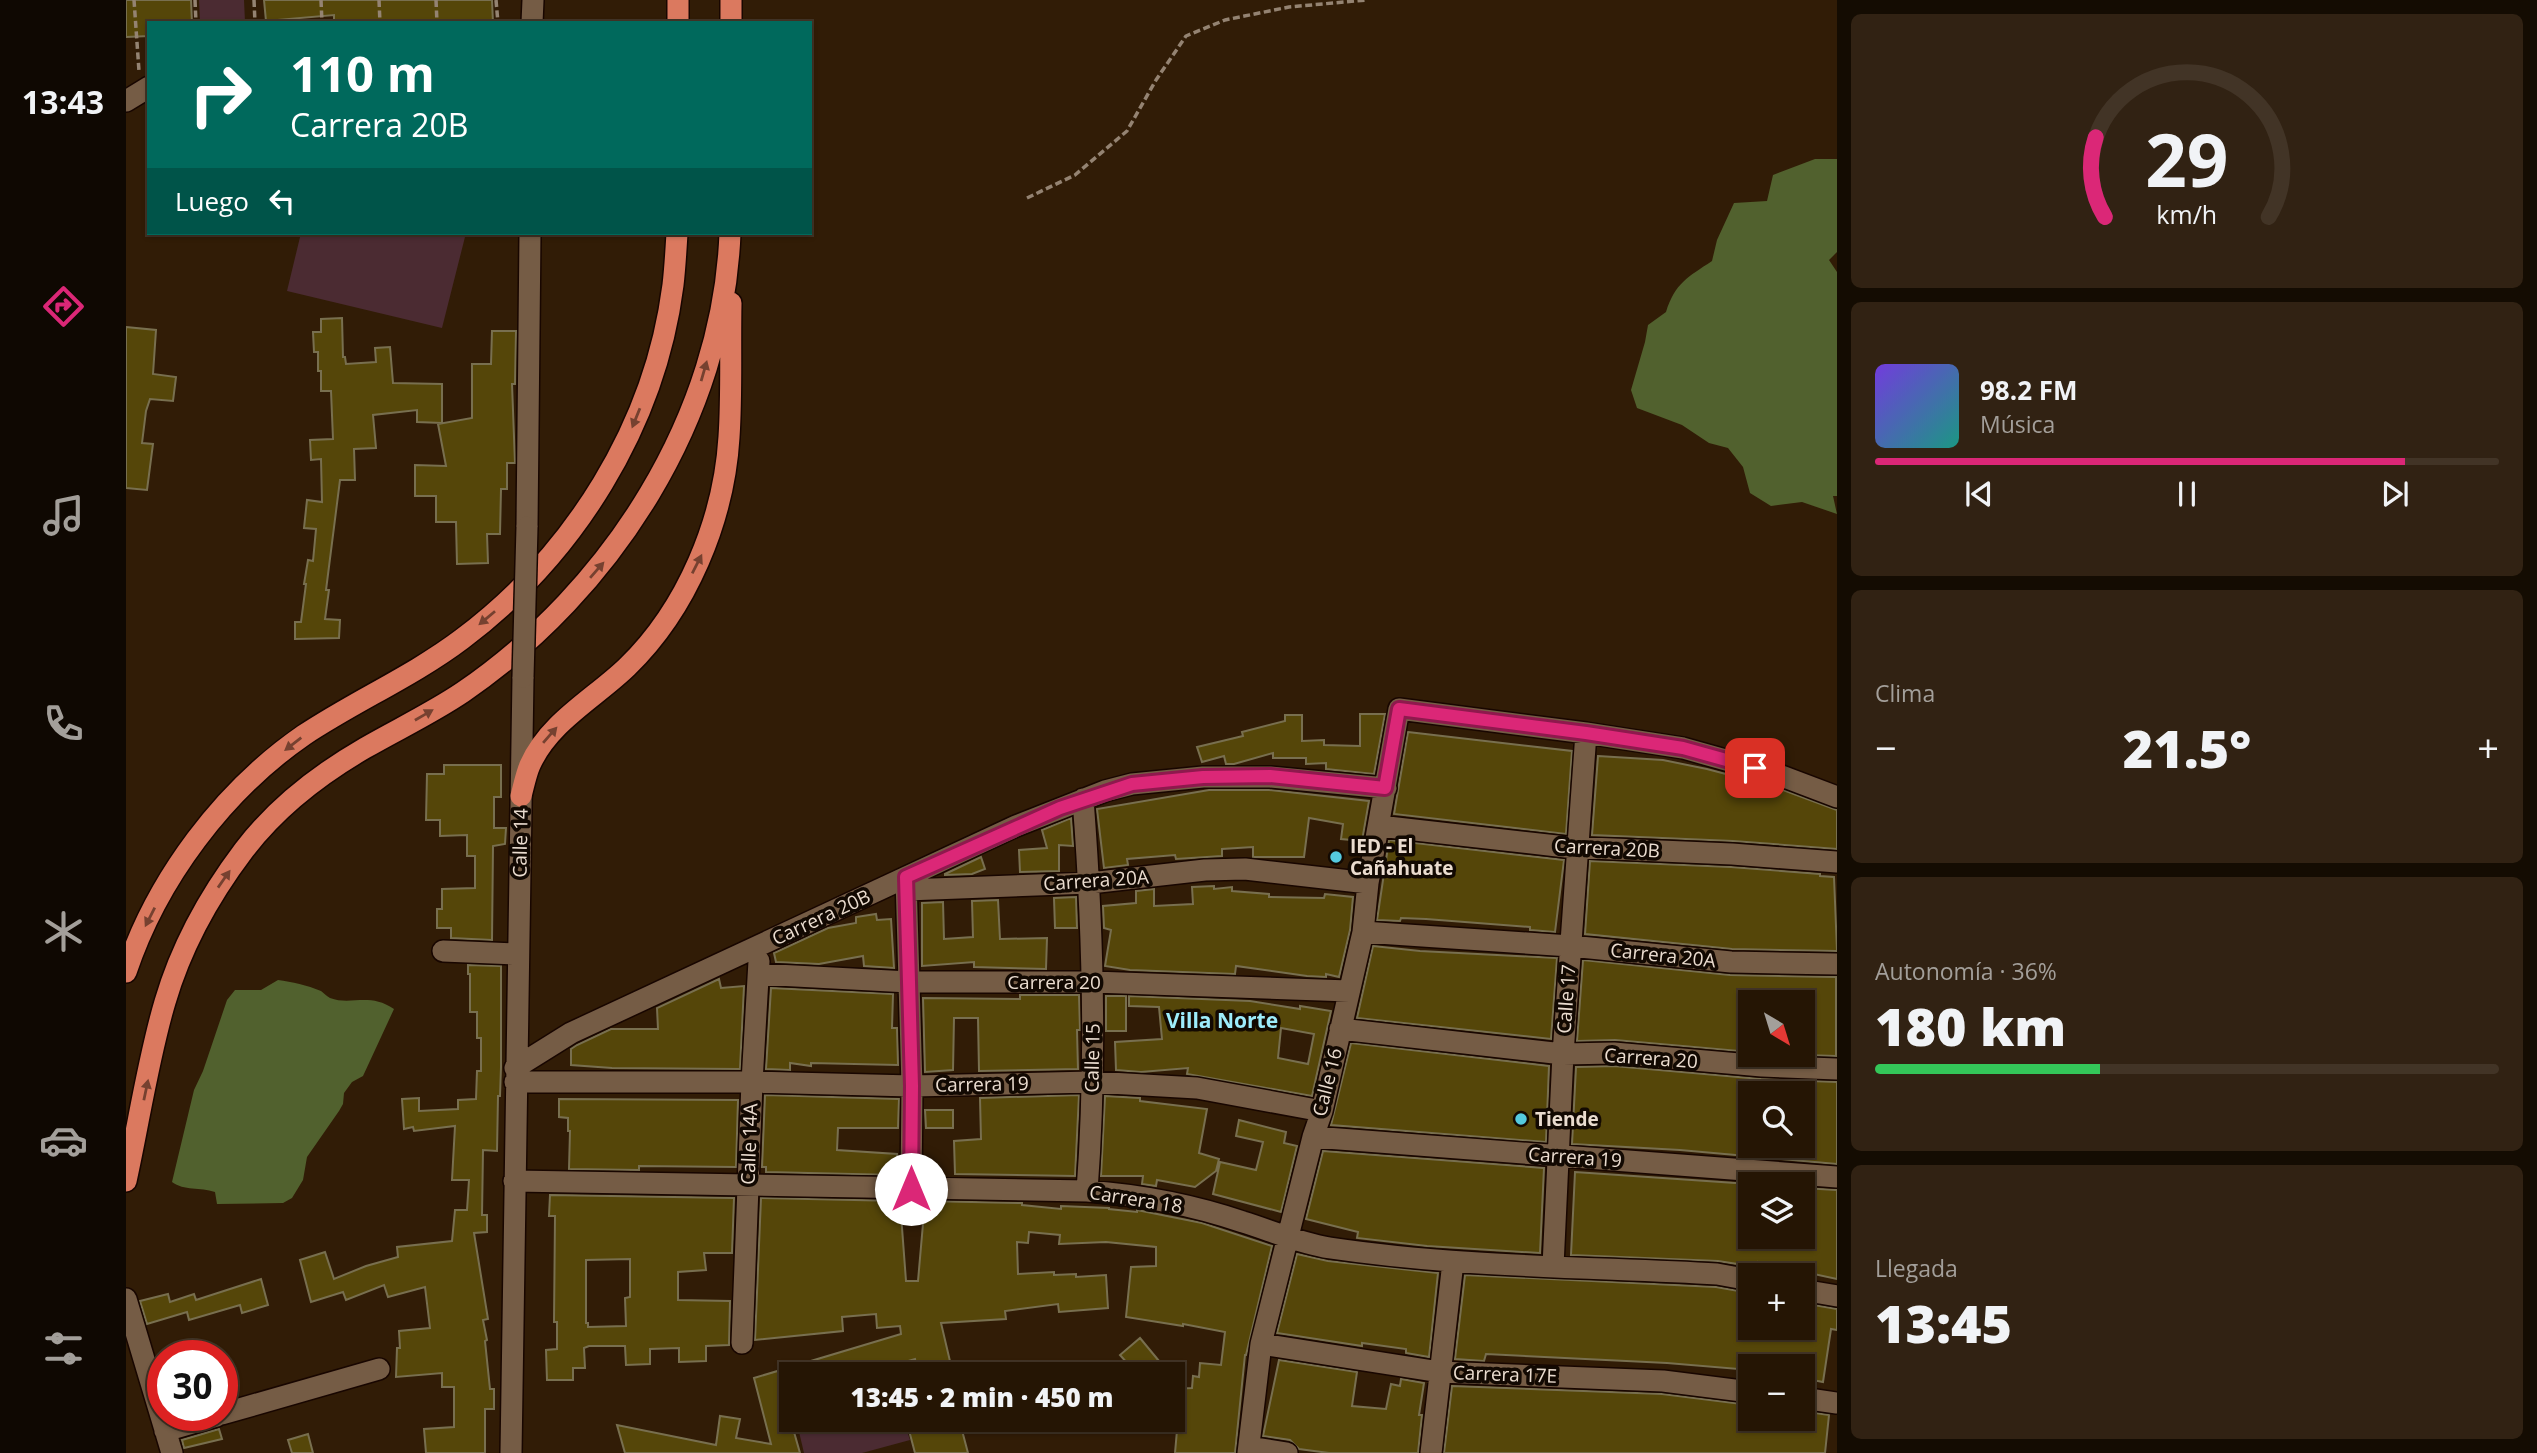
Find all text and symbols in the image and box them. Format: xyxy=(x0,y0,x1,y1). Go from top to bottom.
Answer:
text: 110 m xyxy=(290,40,435,106)
icon: right xyxy=(175,49,266,140)
text: 13:43 xyxy=(22,80,104,123)
text: Carrera 20B xyxy=(290,103,469,146)
text: 29 xyxy=(2145,109,2229,208)
icon: left xyxy=(263,182,301,220)
text: Luego xyxy=(175,183,249,219)
text: km/h xyxy=(2157,197,2217,231)
icon: directions xyxy=(39,282,88,331)
one-way arrow xyxy=(699,360,710,382)
text: 98.2 FM xyxy=(1980,372,2078,408)
one-way arrow xyxy=(631,408,642,429)
text: Música xyxy=(1980,408,2055,440)
icon: previous xyxy=(1960,475,1998,513)
icon: pause xyxy=(2168,475,2206,513)
icon: next xyxy=(2376,475,2414,513)
icon: music xyxy=(39,491,88,540)
one-way arrow xyxy=(691,554,702,574)
one-way arrow xyxy=(589,561,605,579)
one-way arrow xyxy=(479,610,496,625)
text: Clima xyxy=(1875,677,1935,709)
icon: phone xyxy=(39,699,88,748)
one-way arrow xyxy=(414,709,433,722)
text: 21.5° xyxy=(2123,712,2251,783)
text: − xyxy=(1875,721,1897,773)
text: + xyxy=(2477,721,2499,773)
one-way arrow xyxy=(542,727,558,744)
one-way arrow xyxy=(285,736,303,751)
pin xyxy=(1725,738,1785,798)
icon: arrive xyxy=(1736,749,1774,787)
street label: Calle 14 xyxy=(506,808,534,878)
street label: Carrera 20B xyxy=(1553,832,1661,864)
place label: IED - El Cañahuate xyxy=(1350,833,1453,881)
marker: IED - El Cañahuate xyxy=(1328,849,1344,865)
street label: Carrera 20A xyxy=(1042,863,1150,897)
one-way arrow xyxy=(217,870,231,888)
street label: Carrera 20B xyxy=(767,883,875,951)
icon: climate xyxy=(39,907,88,956)
one-way arrow xyxy=(144,907,155,927)
street label: Carrera 20A xyxy=(1609,937,1717,973)
text: Autonomía · 36% xyxy=(1875,955,2057,987)
street label: Calle 17 xyxy=(1551,963,1581,1035)
street label: Carrera 20 xyxy=(1007,969,1101,995)
north arrow xyxy=(1738,990,1815,1068)
map controls xyxy=(1738,990,1815,1431)
text: 180 km xyxy=(1875,990,2066,1061)
district label: Villa Norte xyxy=(1166,1006,1278,1034)
street label: Calle 15 xyxy=(1078,1023,1106,1093)
street label: Carrera 20 xyxy=(1603,1042,1699,1074)
street label: Calle 16 xyxy=(1306,1045,1348,1119)
street label: Carrera 19 xyxy=(935,1070,1029,1098)
one-way arrow xyxy=(140,1079,151,1101)
button: search xyxy=(1738,1081,1815,1158)
street label: Calle 14A xyxy=(735,1103,763,1185)
place label: Tiende xyxy=(1535,1106,1599,1132)
marker: Tiende xyxy=(1513,1111,1529,1127)
icon: car xyxy=(39,1116,88,1165)
street label: Carrera 19 xyxy=(1527,1141,1623,1173)
position arrow xyxy=(874,1152,948,1226)
button: layers xyxy=(1738,1172,1815,1249)
street label: Carrera 18 xyxy=(1088,1179,1184,1219)
text: Llegada xyxy=(1875,1252,1958,1284)
button: + xyxy=(1738,1263,1815,1340)
text: 13:45 xyxy=(1875,1287,2012,1358)
icon: filters xyxy=(39,1324,88,1373)
speed limit sign: 30 xyxy=(147,1340,238,1431)
button: − xyxy=(1738,1354,1815,1431)
street label: Carrera 17E xyxy=(1452,1359,1558,1389)
text: 13:45 · 2 min · 450 m xyxy=(851,1379,1113,1415)

